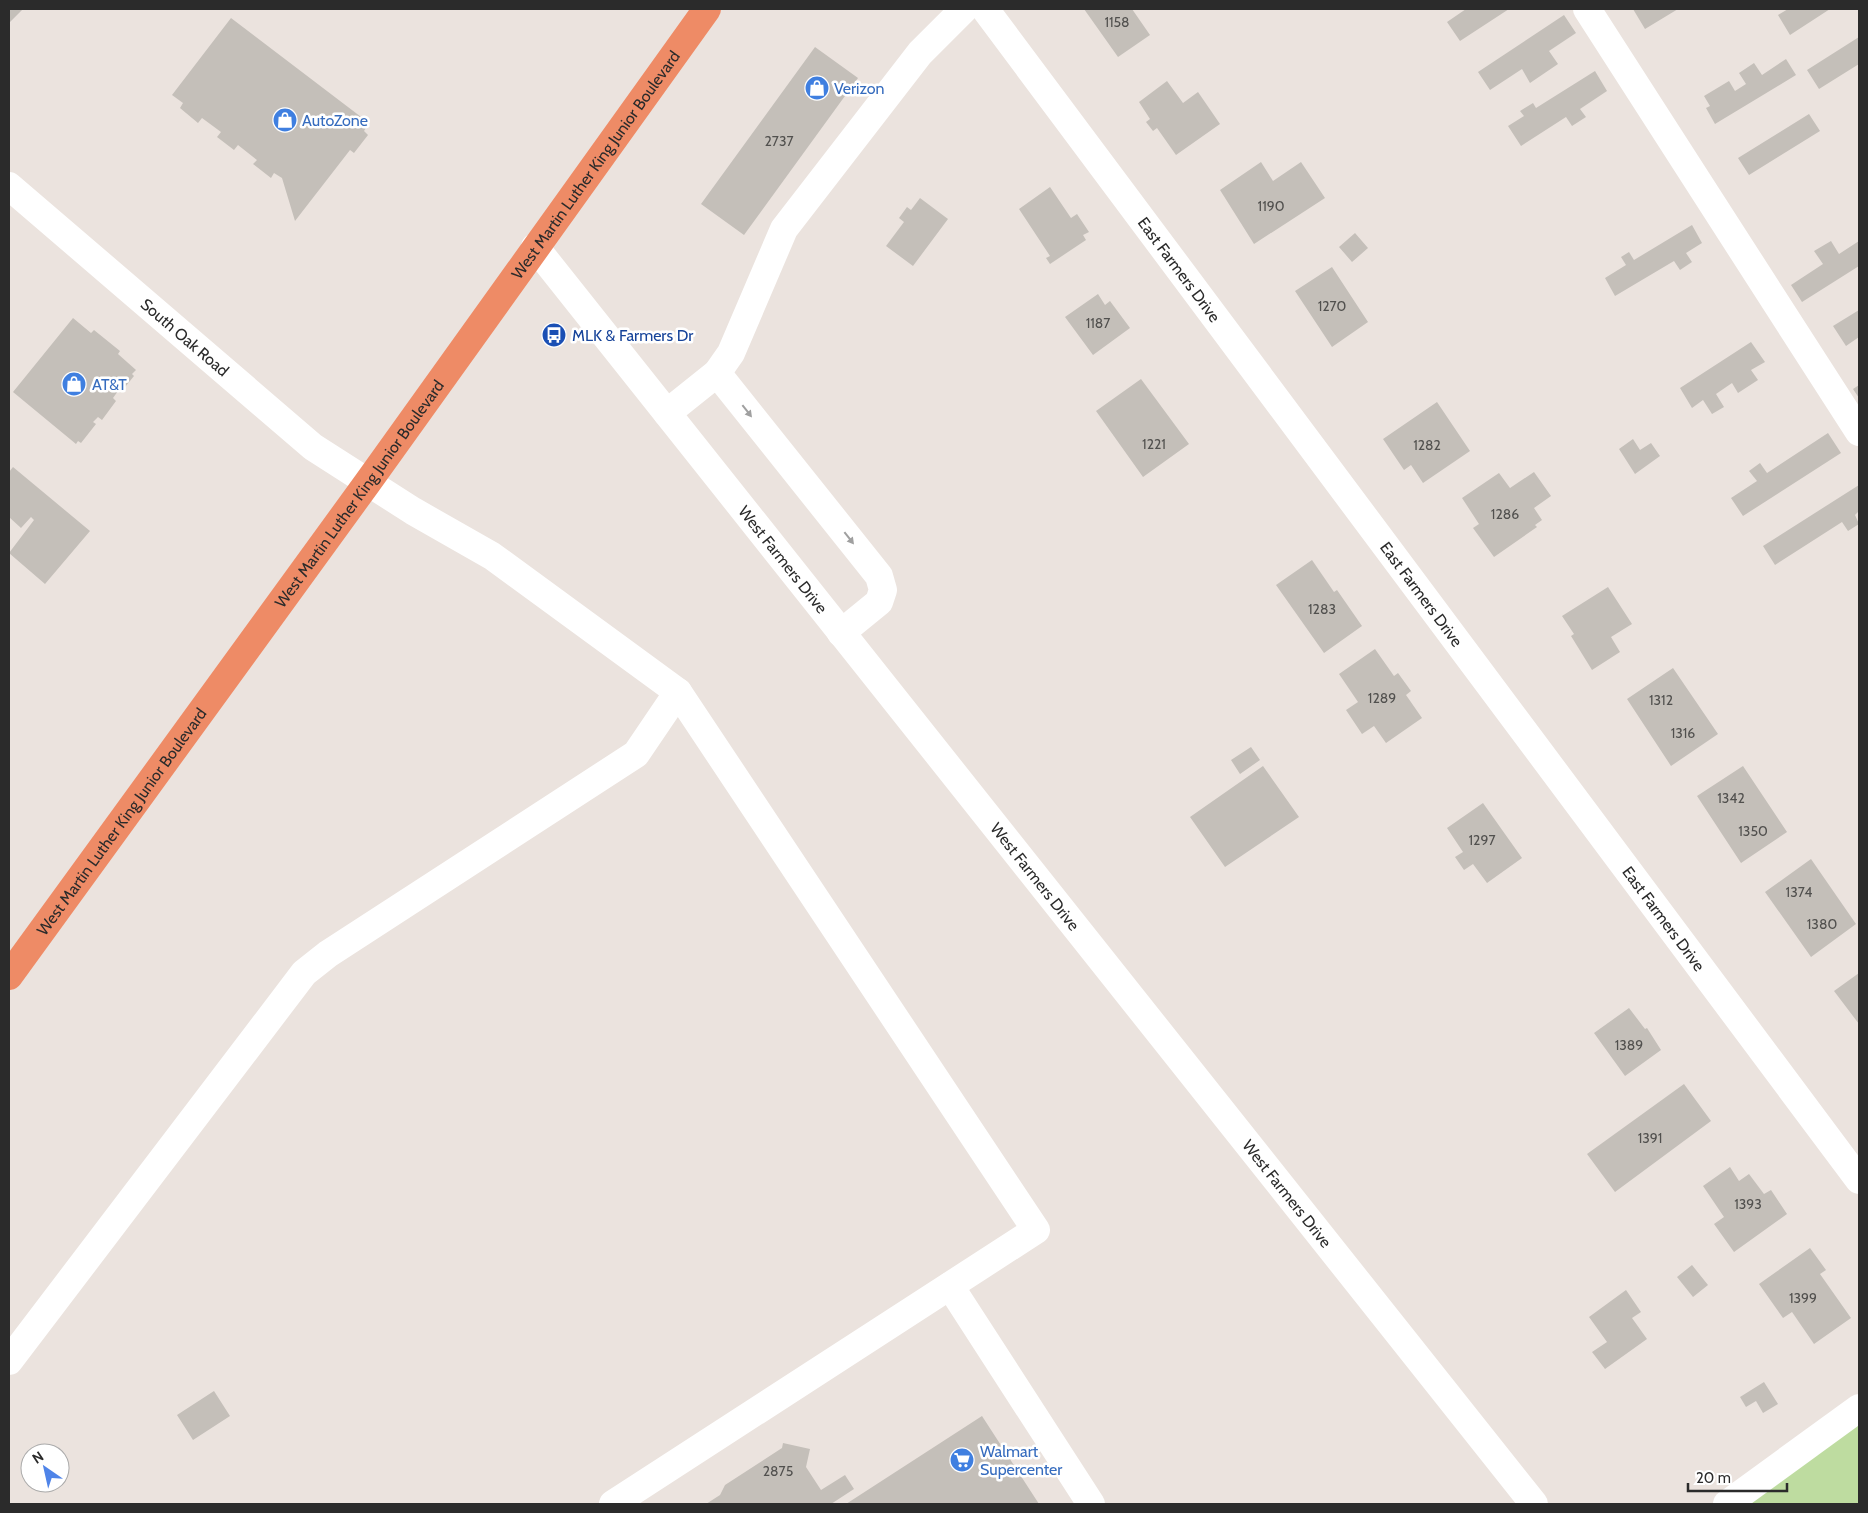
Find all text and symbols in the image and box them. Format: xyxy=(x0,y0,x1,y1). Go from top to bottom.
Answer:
house number: 1158 xyxy=(1104,13,1130,31)
street label: West Martin Luther King Junior Boulevard xyxy=(507,47,683,282)
shop icon: Verizon xyxy=(804,75,830,101)
place label: Verizon xyxy=(834,79,885,98)
shop icon: AutoZone xyxy=(272,107,298,133)
place label: AutoZone xyxy=(302,111,368,130)
house number: 2737 xyxy=(765,132,794,150)
house number: 1190 xyxy=(1258,197,1285,215)
street label: East Farmers Drive xyxy=(1134,213,1225,326)
street label: South Oak Road xyxy=(137,294,233,380)
house number: 1270 xyxy=(1318,297,1347,315)
house number: 1187 xyxy=(1086,314,1110,332)
bus stop icon: MLK & Farmers Dr xyxy=(541,322,567,348)
place label: MLK & Farmers Dr xyxy=(572,326,694,345)
shop icon: AT&T xyxy=(61,371,87,397)
place label: AT&T xyxy=(92,375,127,394)
street label: West Martin Luther King Junior Boulevard xyxy=(271,376,448,611)
one-way arrow xyxy=(742,404,753,417)
house number: 1221 xyxy=(1142,435,1166,453)
house number: 1282 xyxy=(1413,436,1441,454)
street label: West Farmers Drive xyxy=(735,502,832,617)
house number: 1286 xyxy=(1491,505,1519,523)
one-way arrow xyxy=(844,531,854,545)
street label: East Farmers Drive xyxy=(1376,538,1467,650)
house number: 1283 xyxy=(1308,600,1336,618)
house number: 1289 xyxy=(1368,689,1396,707)
house number: 1312 xyxy=(1649,691,1673,709)
street label: West Martin Luther King Junior Boulevard xyxy=(32,704,210,939)
house number: 1316 xyxy=(1671,724,1695,742)
house number: 1342 xyxy=(1717,789,1745,807)
street label: West Farmers Drive xyxy=(987,819,1084,934)
house number: 1350 xyxy=(1738,822,1768,840)
house number: 1297 xyxy=(1469,831,1495,849)
street label: East Farmers Drive xyxy=(1619,862,1709,975)
house number: 1374 xyxy=(1786,883,1812,901)
house number: 1380 xyxy=(1807,915,1837,933)
house number: 1389 xyxy=(1615,1036,1643,1054)
house number: 1391 xyxy=(1638,1129,1662,1147)
street label: West Farmers Drive xyxy=(1239,1136,1336,1251)
house number: 1393 xyxy=(1734,1195,1762,1213)
house number: 1399 xyxy=(1789,1289,1817,1307)
place label: Walmart Supercenter xyxy=(980,1442,1063,1479)
north arrow xyxy=(20,1443,70,1493)
text: N xyxy=(29,1447,47,1467)
supermarket icon: Walmart Supercenter xyxy=(949,1447,975,1473)
scale bar xyxy=(1688,1460,1787,1492)
house number: 2875 xyxy=(763,1462,793,1480)
text: 20 m xyxy=(1696,1469,1731,1487)

